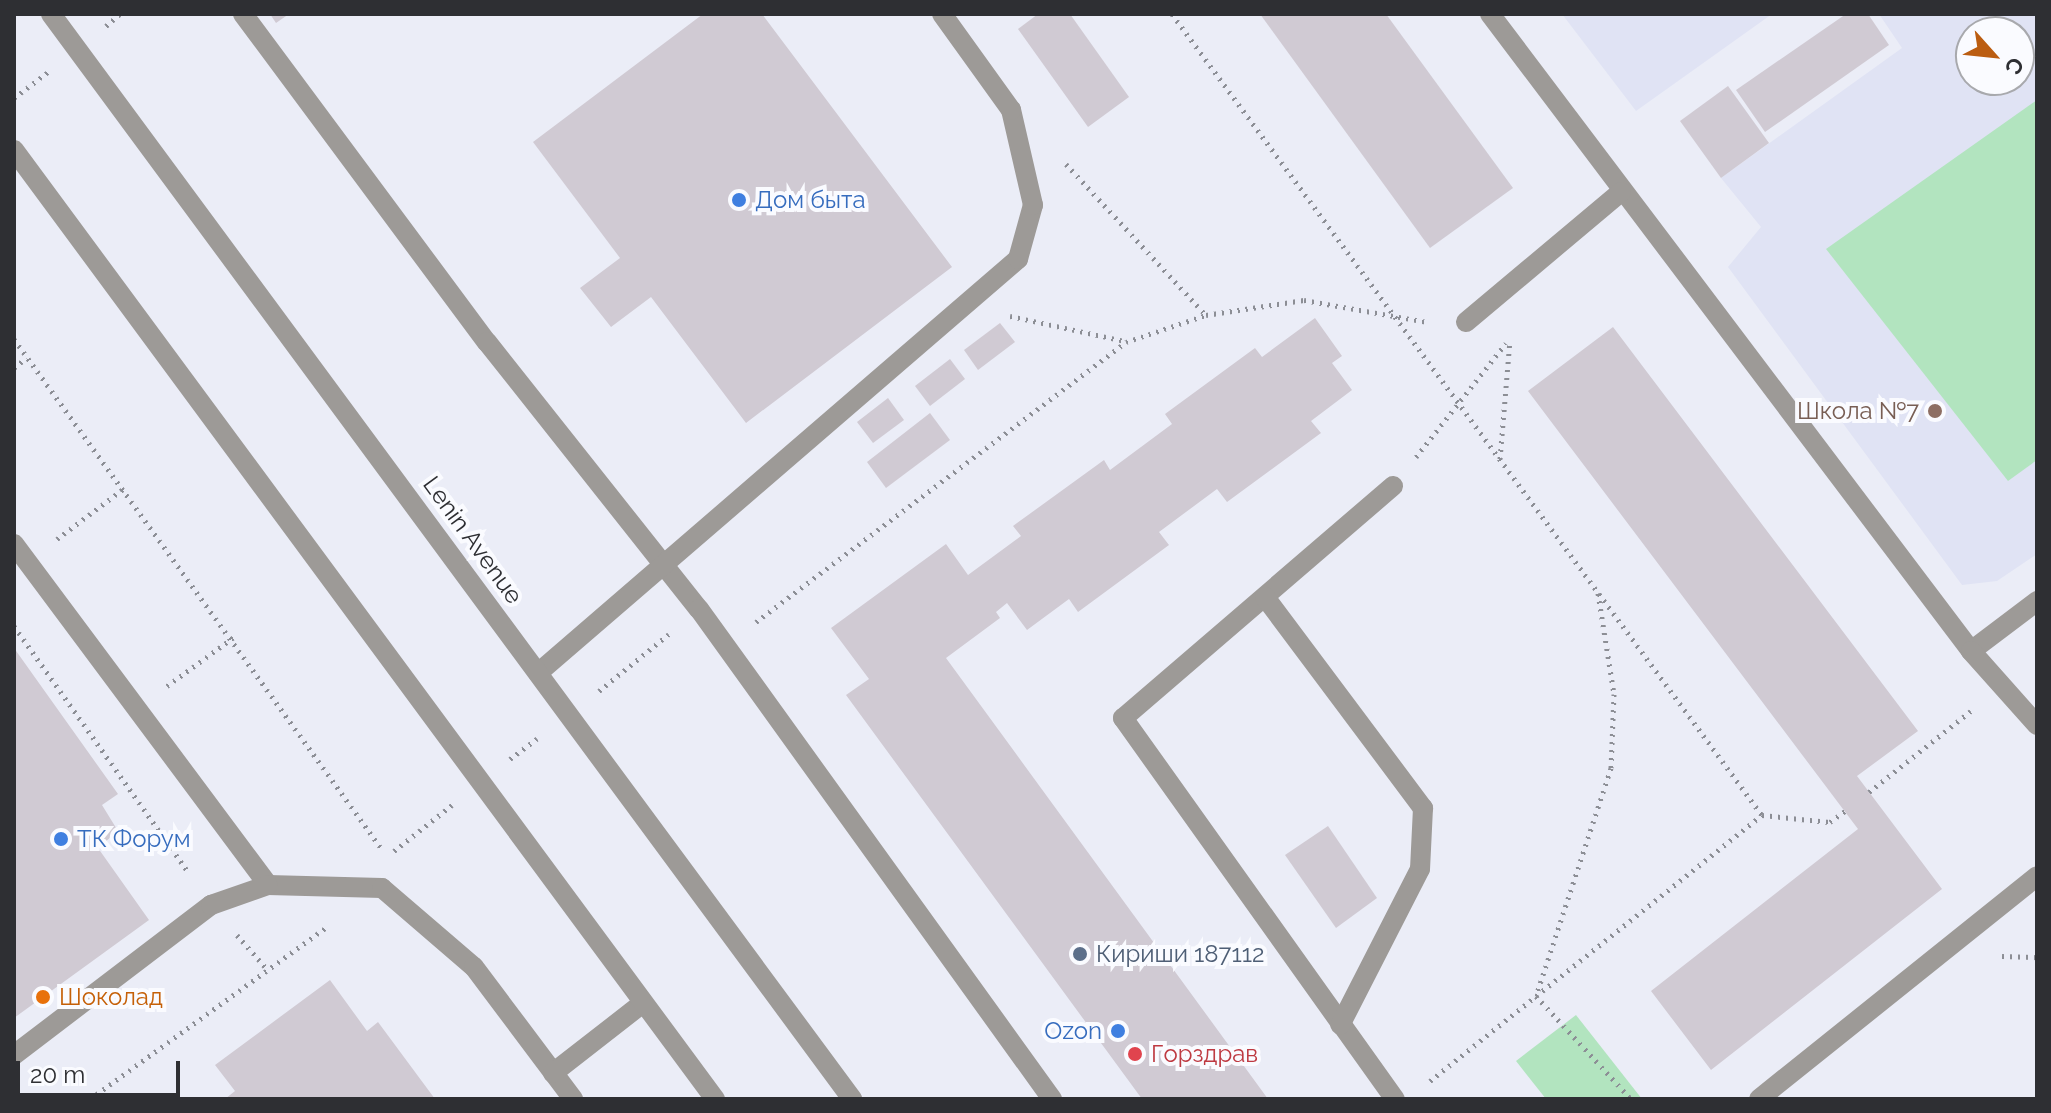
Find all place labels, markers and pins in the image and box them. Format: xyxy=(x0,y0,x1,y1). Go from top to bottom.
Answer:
place label: Дом быта xyxy=(755,186,866,214)
marker: Дом быта xyxy=(730,191,748,209)
place label: Школа №7 xyxy=(1797,397,1919,425)
marker: Школа №7 xyxy=(1926,402,1944,420)
place label: ТК Форум xyxy=(77,825,191,853)
marker: ТК Форум xyxy=(52,830,70,848)
place label: Кириши 187112 xyxy=(1096,940,1264,968)
marker: Кириши 187112 xyxy=(1071,945,1089,963)
place label: Шоколад xyxy=(59,983,163,1011)
marker: Шоколад xyxy=(34,988,52,1006)
place label: Ozon xyxy=(1044,1017,1102,1045)
marker: Ozon xyxy=(1109,1022,1127,1040)
place label: Горздрав xyxy=(1151,1040,1258,1068)
marker: Горздрав xyxy=(1126,1045,1144,1063)

